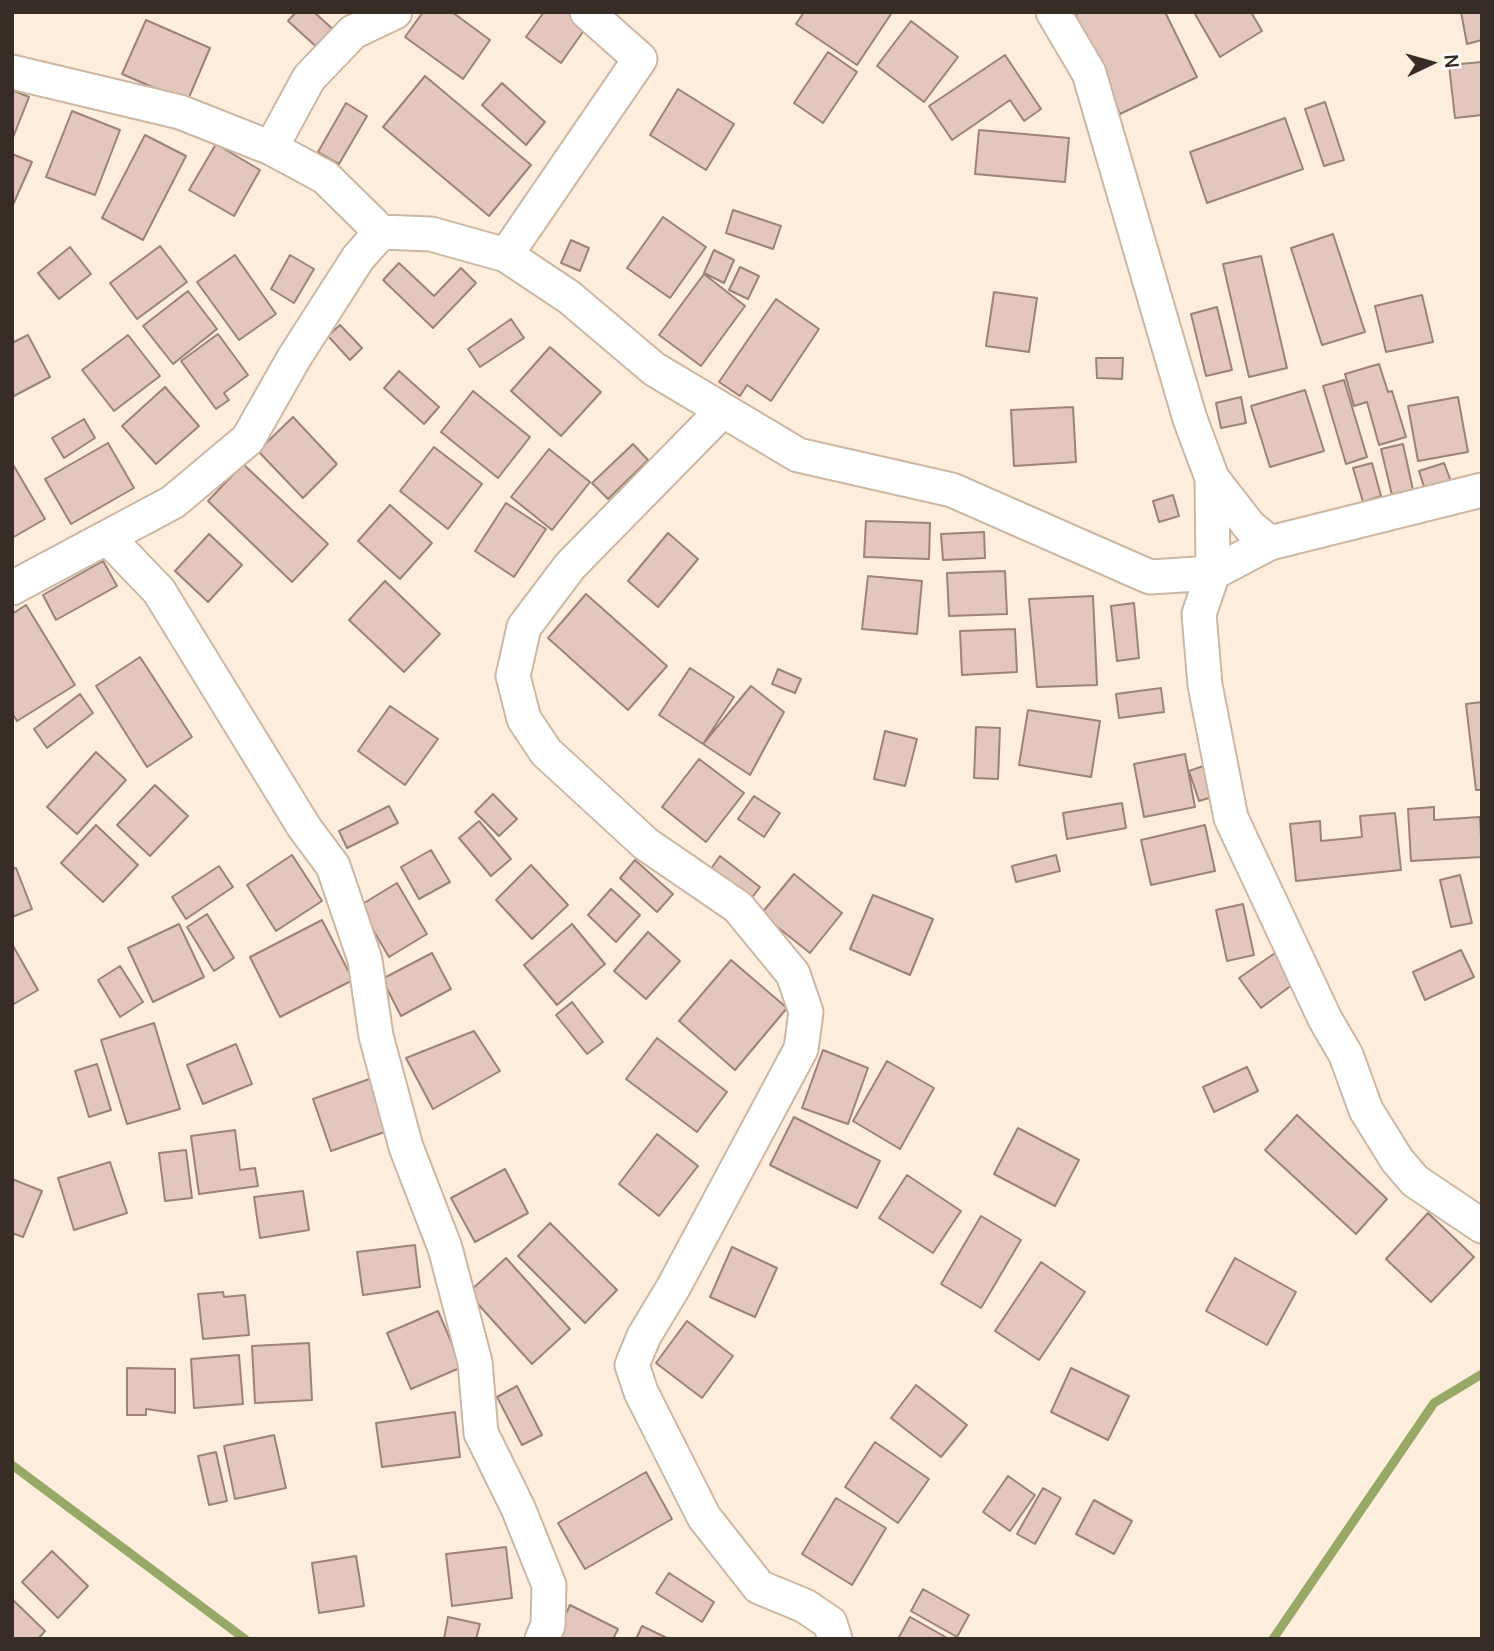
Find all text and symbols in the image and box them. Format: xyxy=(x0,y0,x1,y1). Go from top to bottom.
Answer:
north arrow xyxy=(1396,28,1466,98)
text: N xyxy=(1438,53,1465,69)

